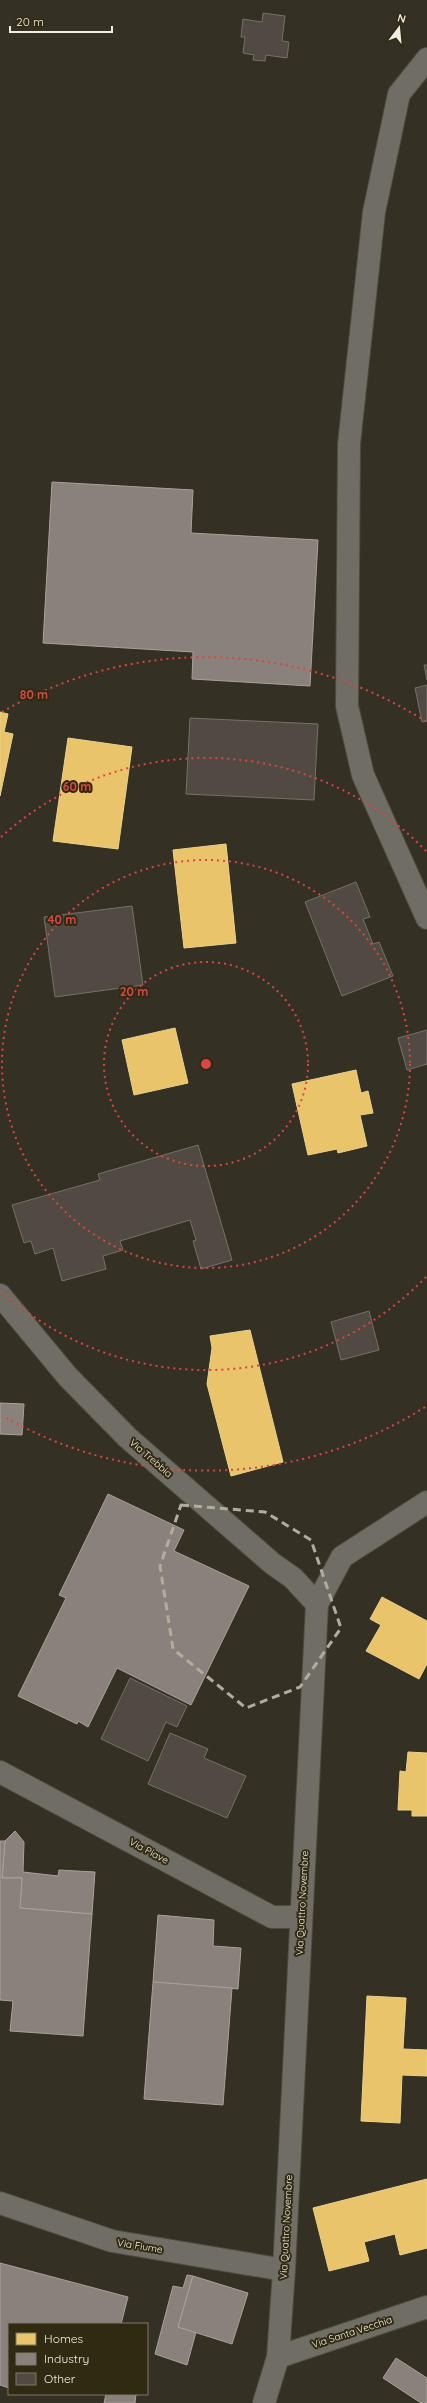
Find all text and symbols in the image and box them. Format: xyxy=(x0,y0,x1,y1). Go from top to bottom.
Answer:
scale bar xyxy=(10,8,112,34)
north arrow xyxy=(379,8,419,48)
text: N xyxy=(396,11,408,26)
text: 20 m xyxy=(16,14,44,29)
text: 80 m xyxy=(20,687,48,702)
text: 60 m xyxy=(63,779,91,794)
text: 40 m xyxy=(48,912,76,927)
text: 20 m xyxy=(120,984,148,999)
centre of rings xyxy=(199,1057,213,1071)
street label: Via Trebbia xyxy=(127,1436,175,1480)
street label: Via Piave xyxy=(127,1835,171,1867)
street label: Via Quattro Novembre xyxy=(293,1850,311,1956)
street label: Via Quattro Novembre xyxy=(277,2174,295,2280)
street label: Via Fiume xyxy=(116,2236,164,2256)
street label: Via Santa Vecchia xyxy=(310,2313,394,2351)
legend xyxy=(8,2323,148,2395)
text: Homes xyxy=(44,2331,84,2346)
text: Industry xyxy=(44,2351,89,2366)
text: Other xyxy=(44,2371,76,2386)

